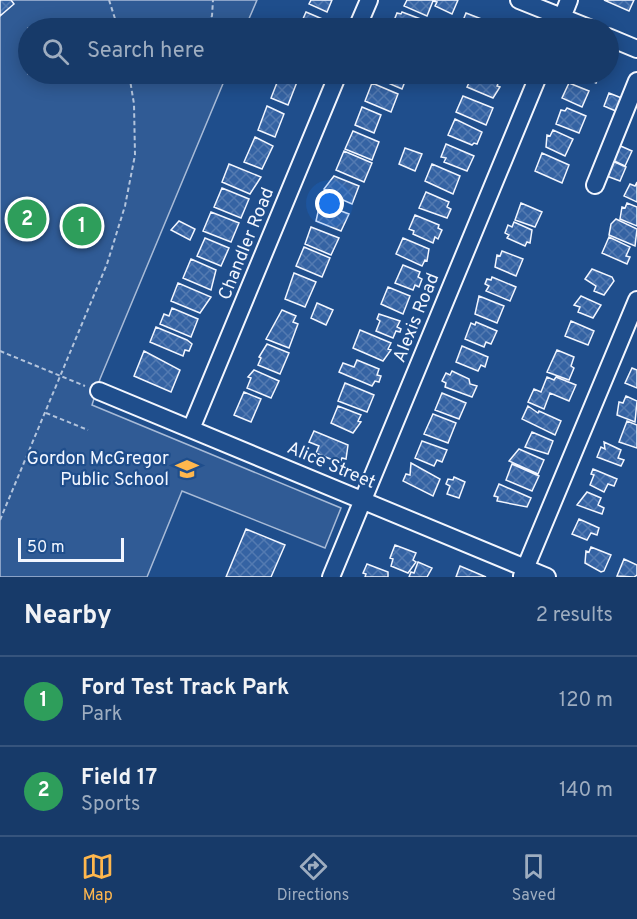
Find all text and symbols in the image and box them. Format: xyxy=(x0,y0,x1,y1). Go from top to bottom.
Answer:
search box xyxy=(18,18,619,84)
icon: search xyxy=(39,35,72,68)
text: Search here xyxy=(87,38,205,65)
street label: Chandler Road xyxy=(214,184,280,304)
your location xyxy=(315,189,344,218)
pin: 2 xyxy=(8,196,46,242)
pin: 1 xyxy=(62,204,101,248)
street label: Alexis Road xyxy=(389,270,445,366)
street label: Alice Street xyxy=(283,437,379,495)
place label: Gordon McGregor Public School xyxy=(27,448,169,492)
school or university icon: Gordon McGregor Public School xyxy=(174,456,200,482)
scale bar xyxy=(18,535,124,562)
text: 50 m xyxy=(27,538,65,558)
text: Nearby xyxy=(24,600,112,633)
text: 2 results xyxy=(536,603,613,629)
text: Ford Test Track Park xyxy=(81,675,289,702)
text: 1 xyxy=(40,688,48,714)
text: 120 m xyxy=(559,688,613,714)
text: Park xyxy=(81,702,122,728)
text: Field 17 xyxy=(81,765,157,792)
text: 2 xyxy=(37,778,50,804)
text: 140 m xyxy=(559,778,613,804)
text: Sports xyxy=(81,792,141,818)
tab: Map xyxy=(81,850,114,906)
tab: Directions xyxy=(277,850,349,906)
tab: Saved xyxy=(512,850,556,906)

